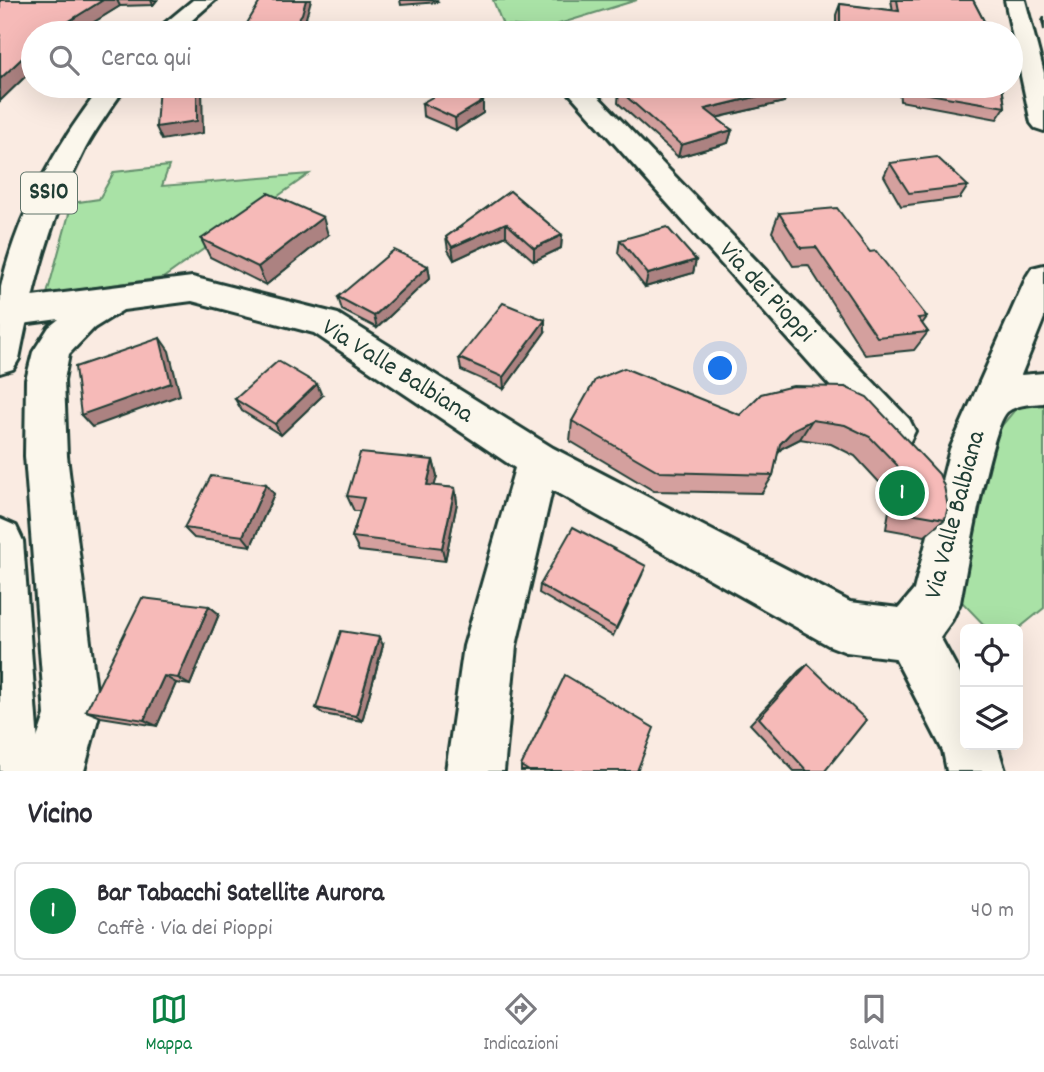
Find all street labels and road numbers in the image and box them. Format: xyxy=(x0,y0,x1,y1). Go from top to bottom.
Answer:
road number: SS10 xyxy=(21,173,77,214)
street label: Via dei Pioppi xyxy=(709,234,823,352)
street label: Via Valle Balbiana xyxy=(314,310,481,434)
street label: Via Valle Balbiana xyxy=(916,426,996,603)

